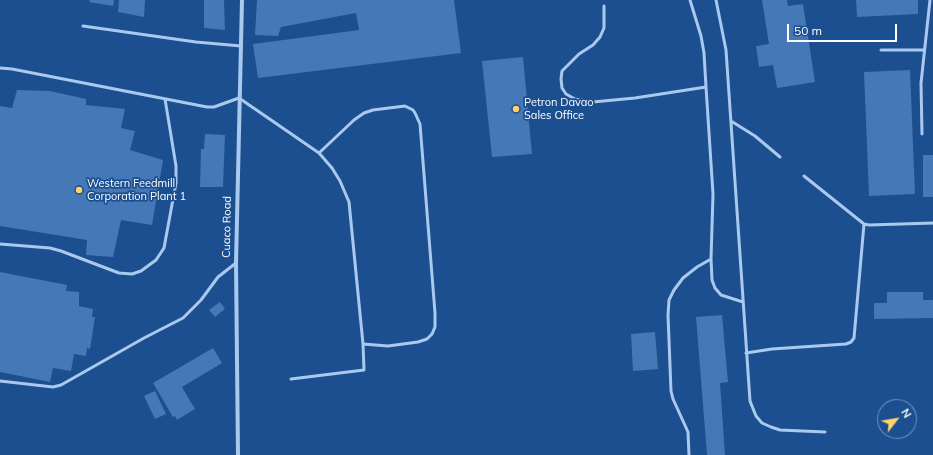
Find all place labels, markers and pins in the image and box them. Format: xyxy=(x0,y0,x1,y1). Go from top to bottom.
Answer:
place label: Petron Davao Sales Office xyxy=(524,96,594,122)
marker: Petron Davao Sales Office xyxy=(511,104,521,114)
place label: Western Feedmill Corporation Plant 1 xyxy=(87,177,186,203)
marker: Western Feedmill Corporation Plant 1 xyxy=(74,185,84,195)

